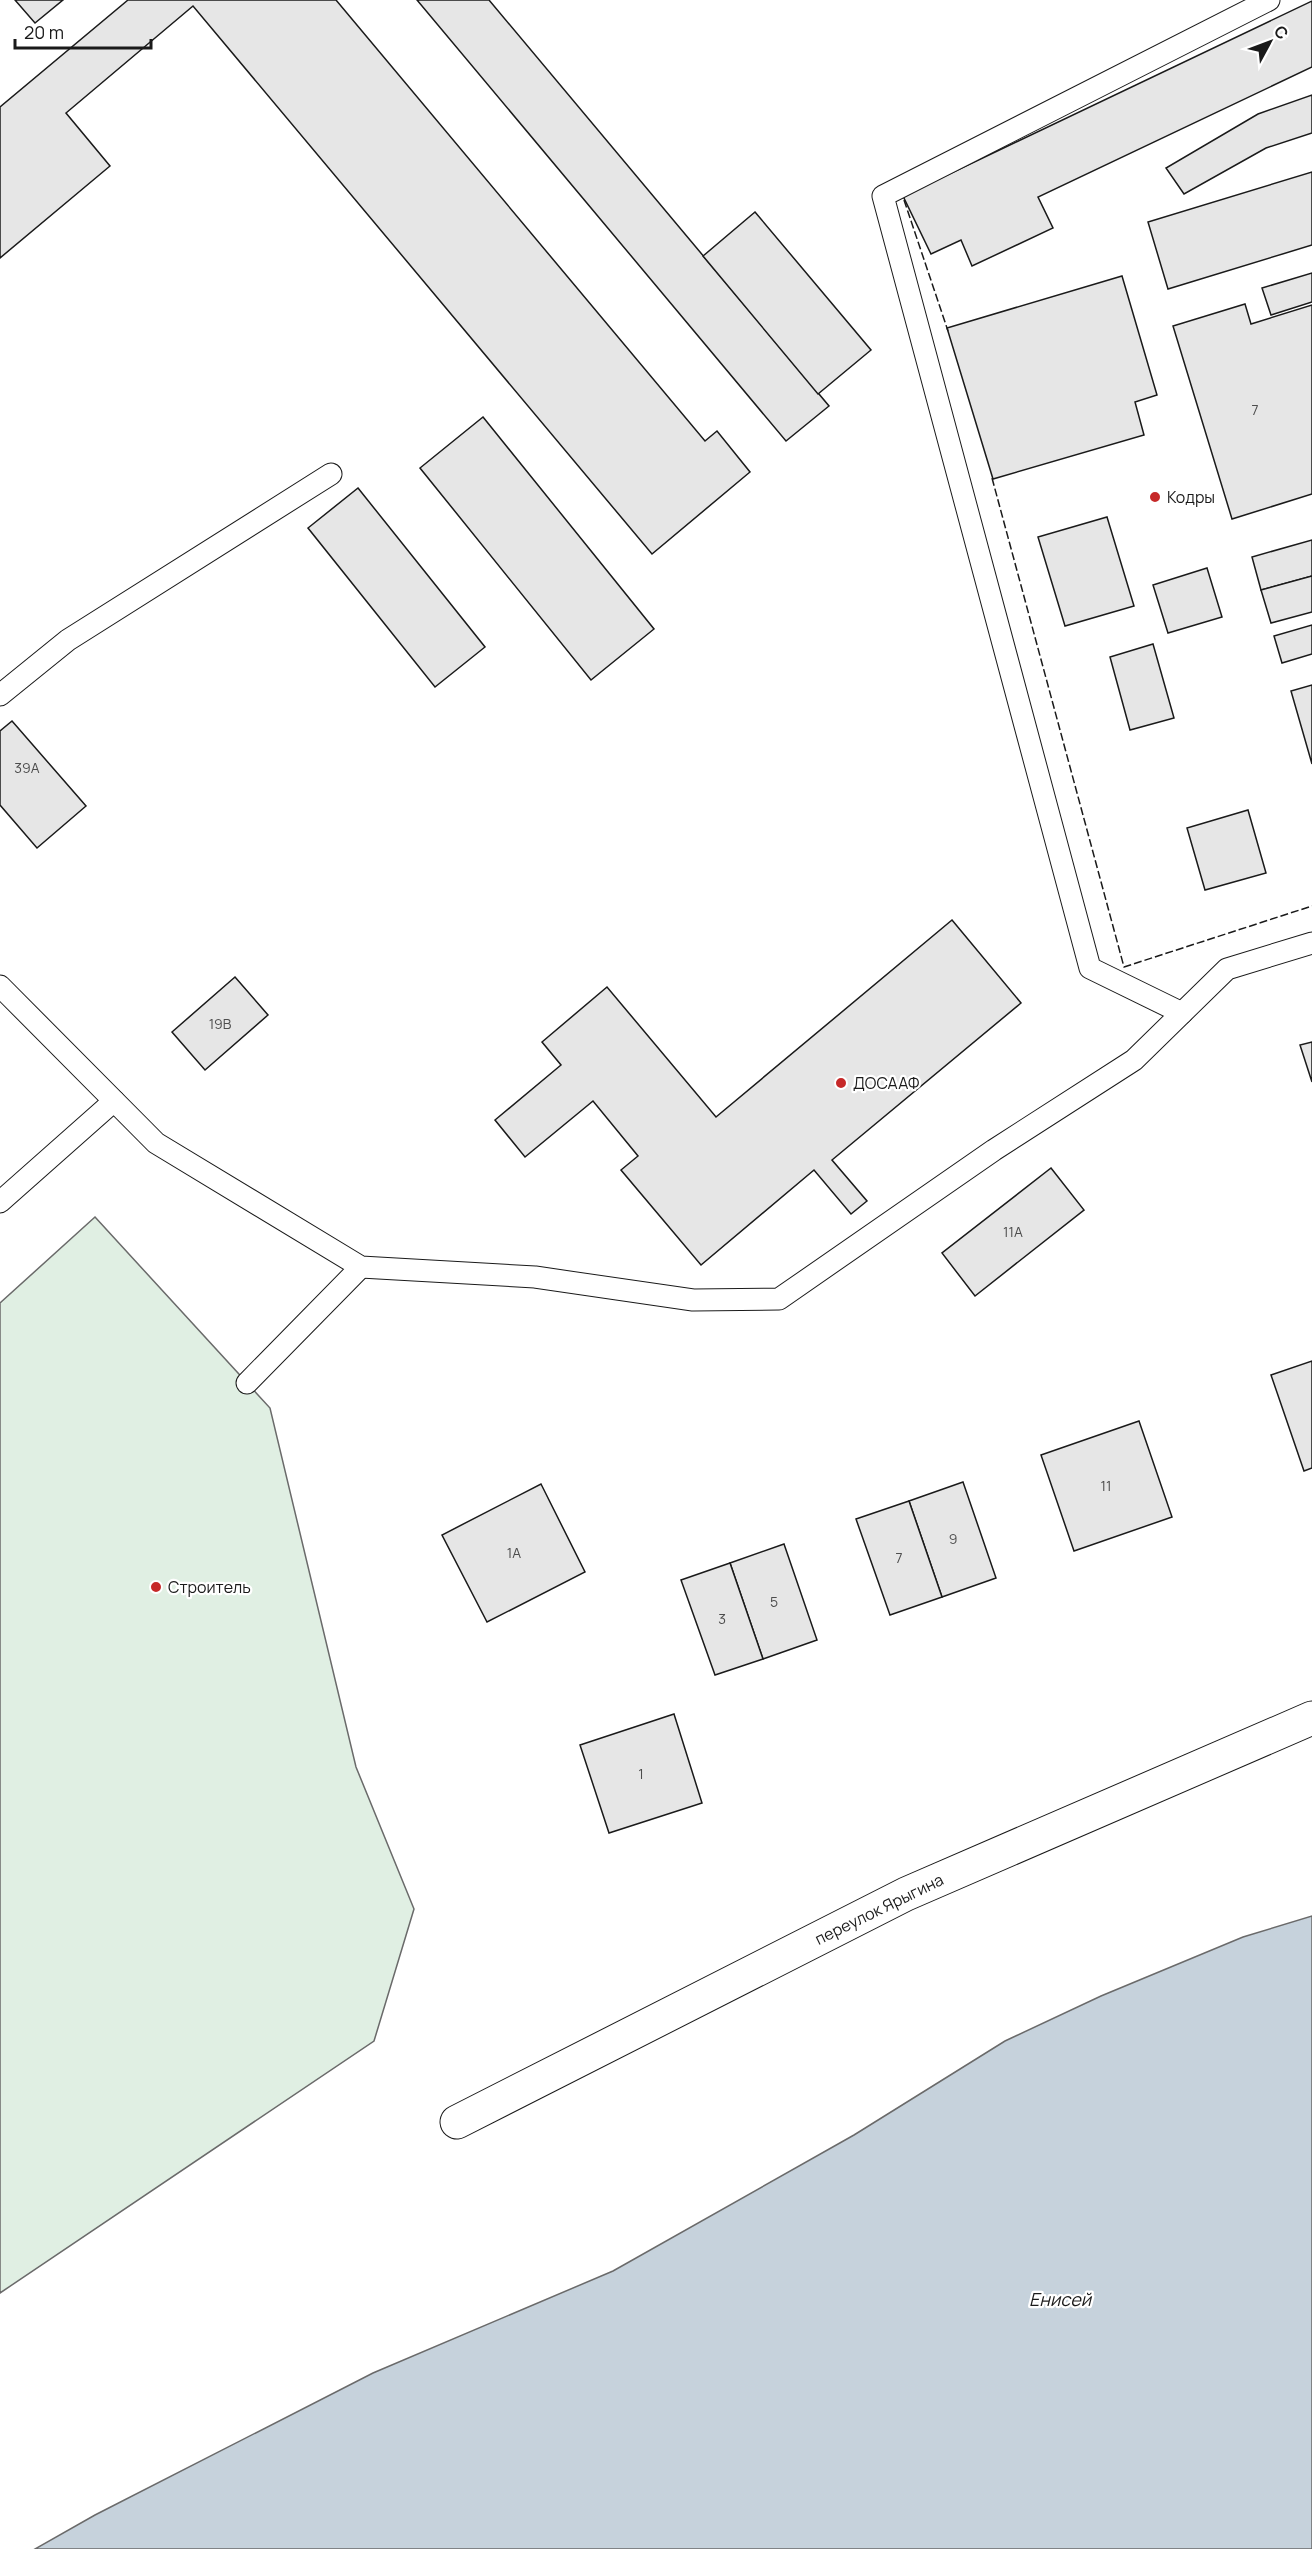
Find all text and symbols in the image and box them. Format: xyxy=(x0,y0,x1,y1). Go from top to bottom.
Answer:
scale bar xyxy=(15,12,152,50)
north arrow xyxy=(1240,12,1300,72)
text: 20 m xyxy=(24,20,64,44)
text: С xyxy=(1269,20,1294,44)
house number: 7 xyxy=(1251,400,1259,419)
place label: Кодры xyxy=(1167,486,1215,508)
marker: Кодры xyxy=(1148,490,1162,504)
house number: 39А xyxy=(14,758,40,777)
house number: 19В xyxy=(209,1014,232,1033)
place label: ДОСААФ xyxy=(853,1072,919,1094)
marker: ДОСААФ xyxy=(834,1076,848,1090)
house number: 11А xyxy=(1003,1222,1023,1241)
house number: 11 xyxy=(1101,1476,1111,1495)
house number: 9 xyxy=(949,1529,957,1548)
house number: 1А xyxy=(507,1543,521,1562)
house number: 7 xyxy=(895,1548,903,1567)
place label: Строитель xyxy=(168,1576,251,1598)
marker: Строитель xyxy=(149,1580,163,1594)
house number: 5 xyxy=(770,1592,778,1611)
house number: 3 xyxy=(718,1609,726,1628)
house number: 1 xyxy=(638,1764,644,1783)
street label: переулок Ярыгина xyxy=(811,1868,947,1950)
water label: Енисей xyxy=(1029,2287,1093,2311)

